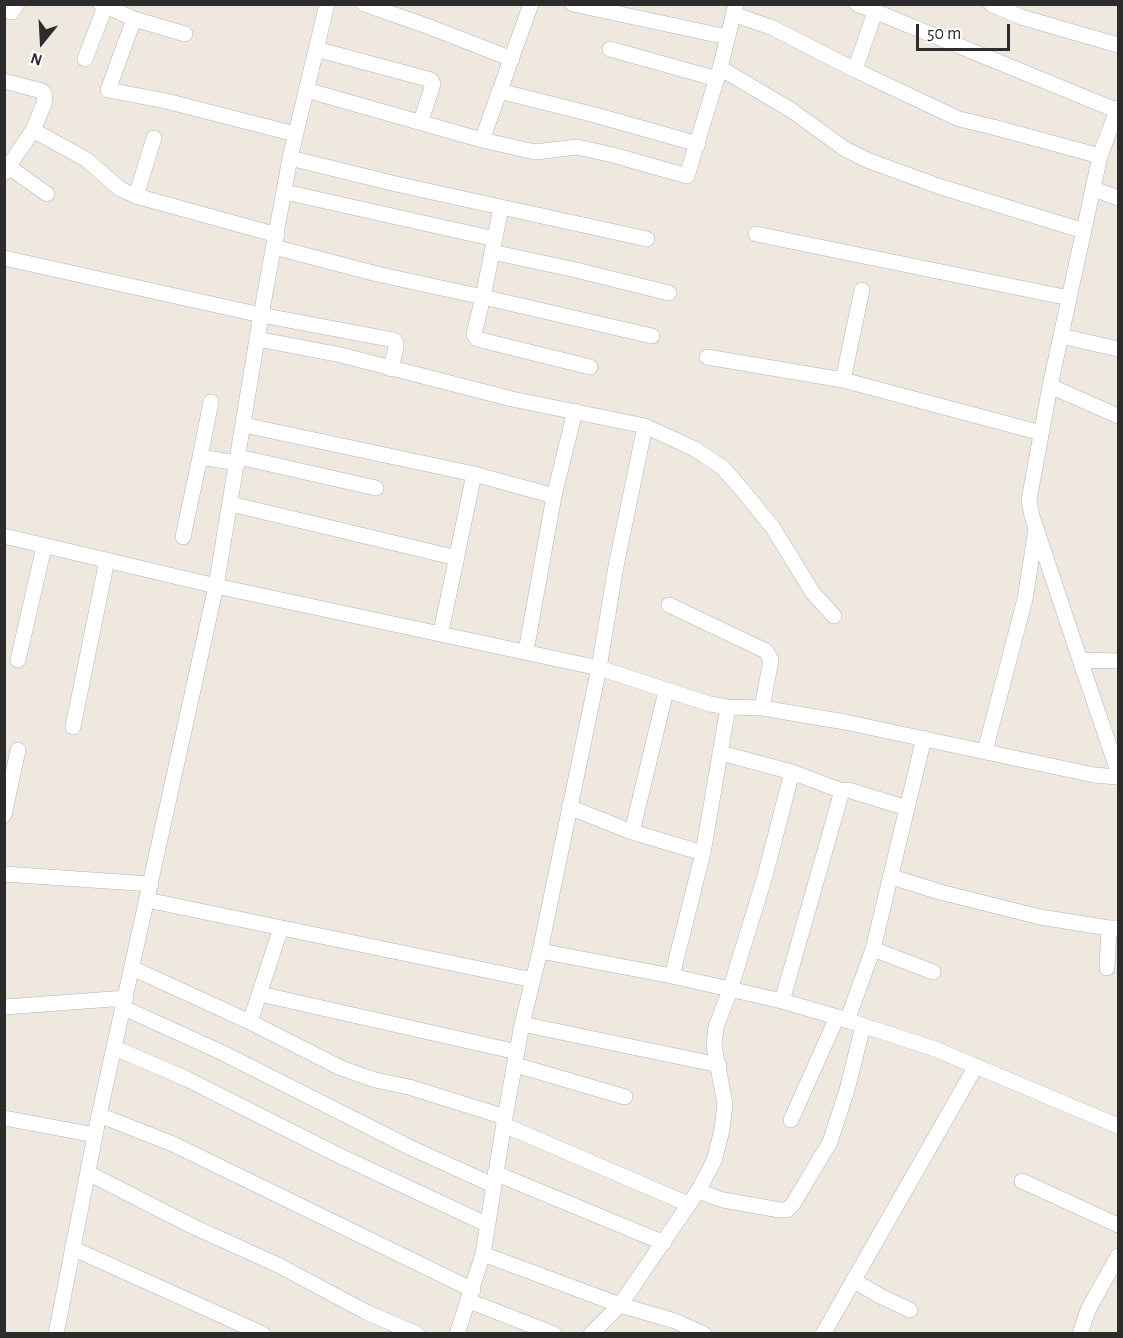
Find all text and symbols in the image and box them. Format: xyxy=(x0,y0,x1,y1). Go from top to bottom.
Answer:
north arrow xyxy=(12,12,72,72)
scale bar xyxy=(919,12,1014,50)
text: 50 m xyxy=(927,25,961,43)
text: N xyxy=(29,50,44,68)

